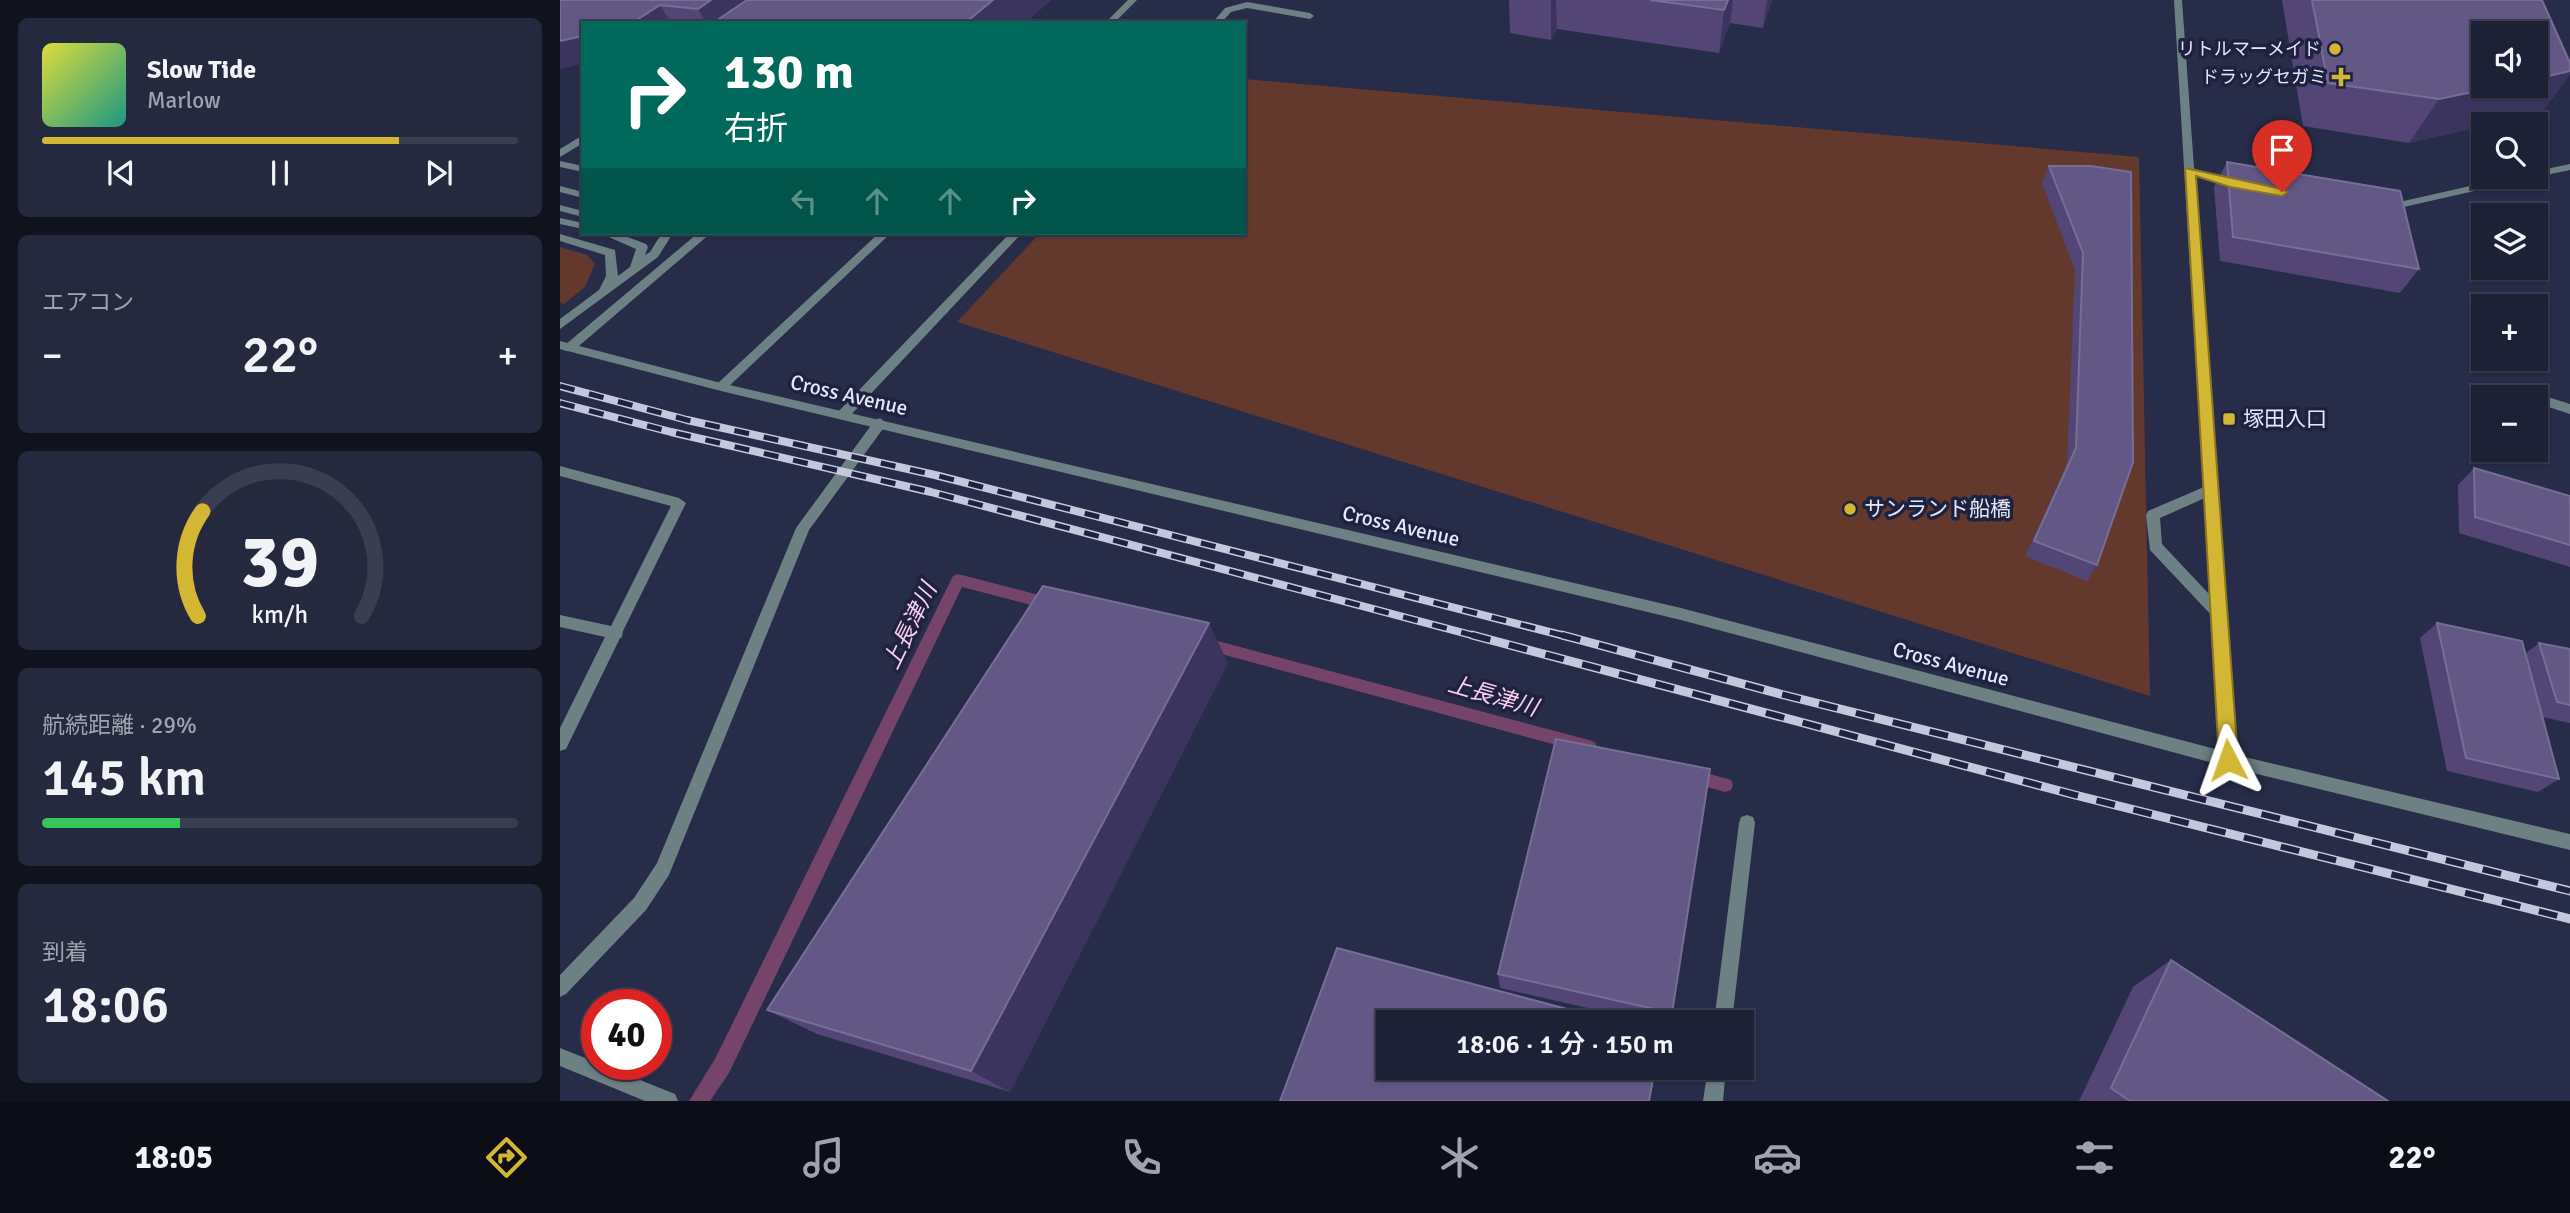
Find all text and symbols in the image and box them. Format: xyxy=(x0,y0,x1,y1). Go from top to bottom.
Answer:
map controls xyxy=(2471,21,2548,462)
button: sound xyxy=(2471,21,2548,98)
place label: リトルマーメイド xyxy=(2178,38,2321,60)
marker: リトルマーメイド xyxy=(2327,41,2343,57)
text: 130 m xyxy=(724,42,854,102)
icon: right xyxy=(609,49,700,140)
text: Slow Tide xyxy=(147,54,256,86)
place label: ドラッグセガミ xyxy=(2201,66,2327,88)
marker: ドラッグセガミ xyxy=(2333,69,2349,85)
text: Marlow xyxy=(147,86,221,115)
text: 右折 xyxy=(724,109,788,148)
button: search xyxy=(2471,112,2548,189)
pin xyxy=(2252,120,2312,192)
icon: arrive xyxy=(2263,131,2301,169)
icon: previous xyxy=(102,154,140,192)
icon: pause xyxy=(261,154,299,192)
icon: next xyxy=(420,154,458,192)
icon: left xyxy=(785,182,823,220)
icon: ahead xyxy=(858,182,896,220)
icon: ahead xyxy=(931,182,969,220)
icon: right xyxy=(1004,182,1042,220)
button: layers xyxy=(2471,203,2548,280)
text: エアコン xyxy=(42,288,134,317)
button: + xyxy=(2471,294,2548,371)
text: 22° xyxy=(242,323,318,387)
text: − xyxy=(42,332,63,379)
text: + xyxy=(497,332,518,379)
street label: Cross Avenue xyxy=(788,369,910,421)
button: − xyxy=(2471,385,2548,462)
place label: 塚田入口 xyxy=(2243,406,2327,432)
marker: 塚田入口 xyxy=(2221,411,2237,427)
place label: サンランド船橋 xyxy=(1864,496,2011,522)
street label: Cross Avenue xyxy=(1340,500,1462,552)
marker: サンランド船橋 xyxy=(1842,501,1858,517)
text: 39 xyxy=(241,519,319,608)
water label: 上長津川 xyxy=(877,576,945,674)
text: km/h xyxy=(252,599,308,630)
street label: Cross Avenue xyxy=(1890,636,2012,692)
water label: 上長津川 xyxy=(1445,669,1544,723)
text: 航続距離 · 29% xyxy=(42,711,197,740)
position arrow xyxy=(2191,723,2265,797)
text: 145 km xyxy=(42,746,206,810)
text: 到着 xyxy=(42,938,88,967)
text: 18:06 xyxy=(42,973,169,1037)
speed limit sign: 40 xyxy=(581,989,672,1080)
text: 18:06 · 1 分 · 150 m xyxy=(1456,1029,1674,1061)
icon: directions xyxy=(482,1133,531,1182)
icon: music xyxy=(799,1133,848,1182)
icon: phone xyxy=(1117,1133,1166,1182)
icon: climate xyxy=(1435,1133,1484,1182)
icon: car xyxy=(1753,1133,1802,1182)
icon: filters xyxy=(2070,1133,2119,1182)
text: 18:05 xyxy=(134,1138,213,1177)
text: 22° xyxy=(2388,1138,2436,1177)

